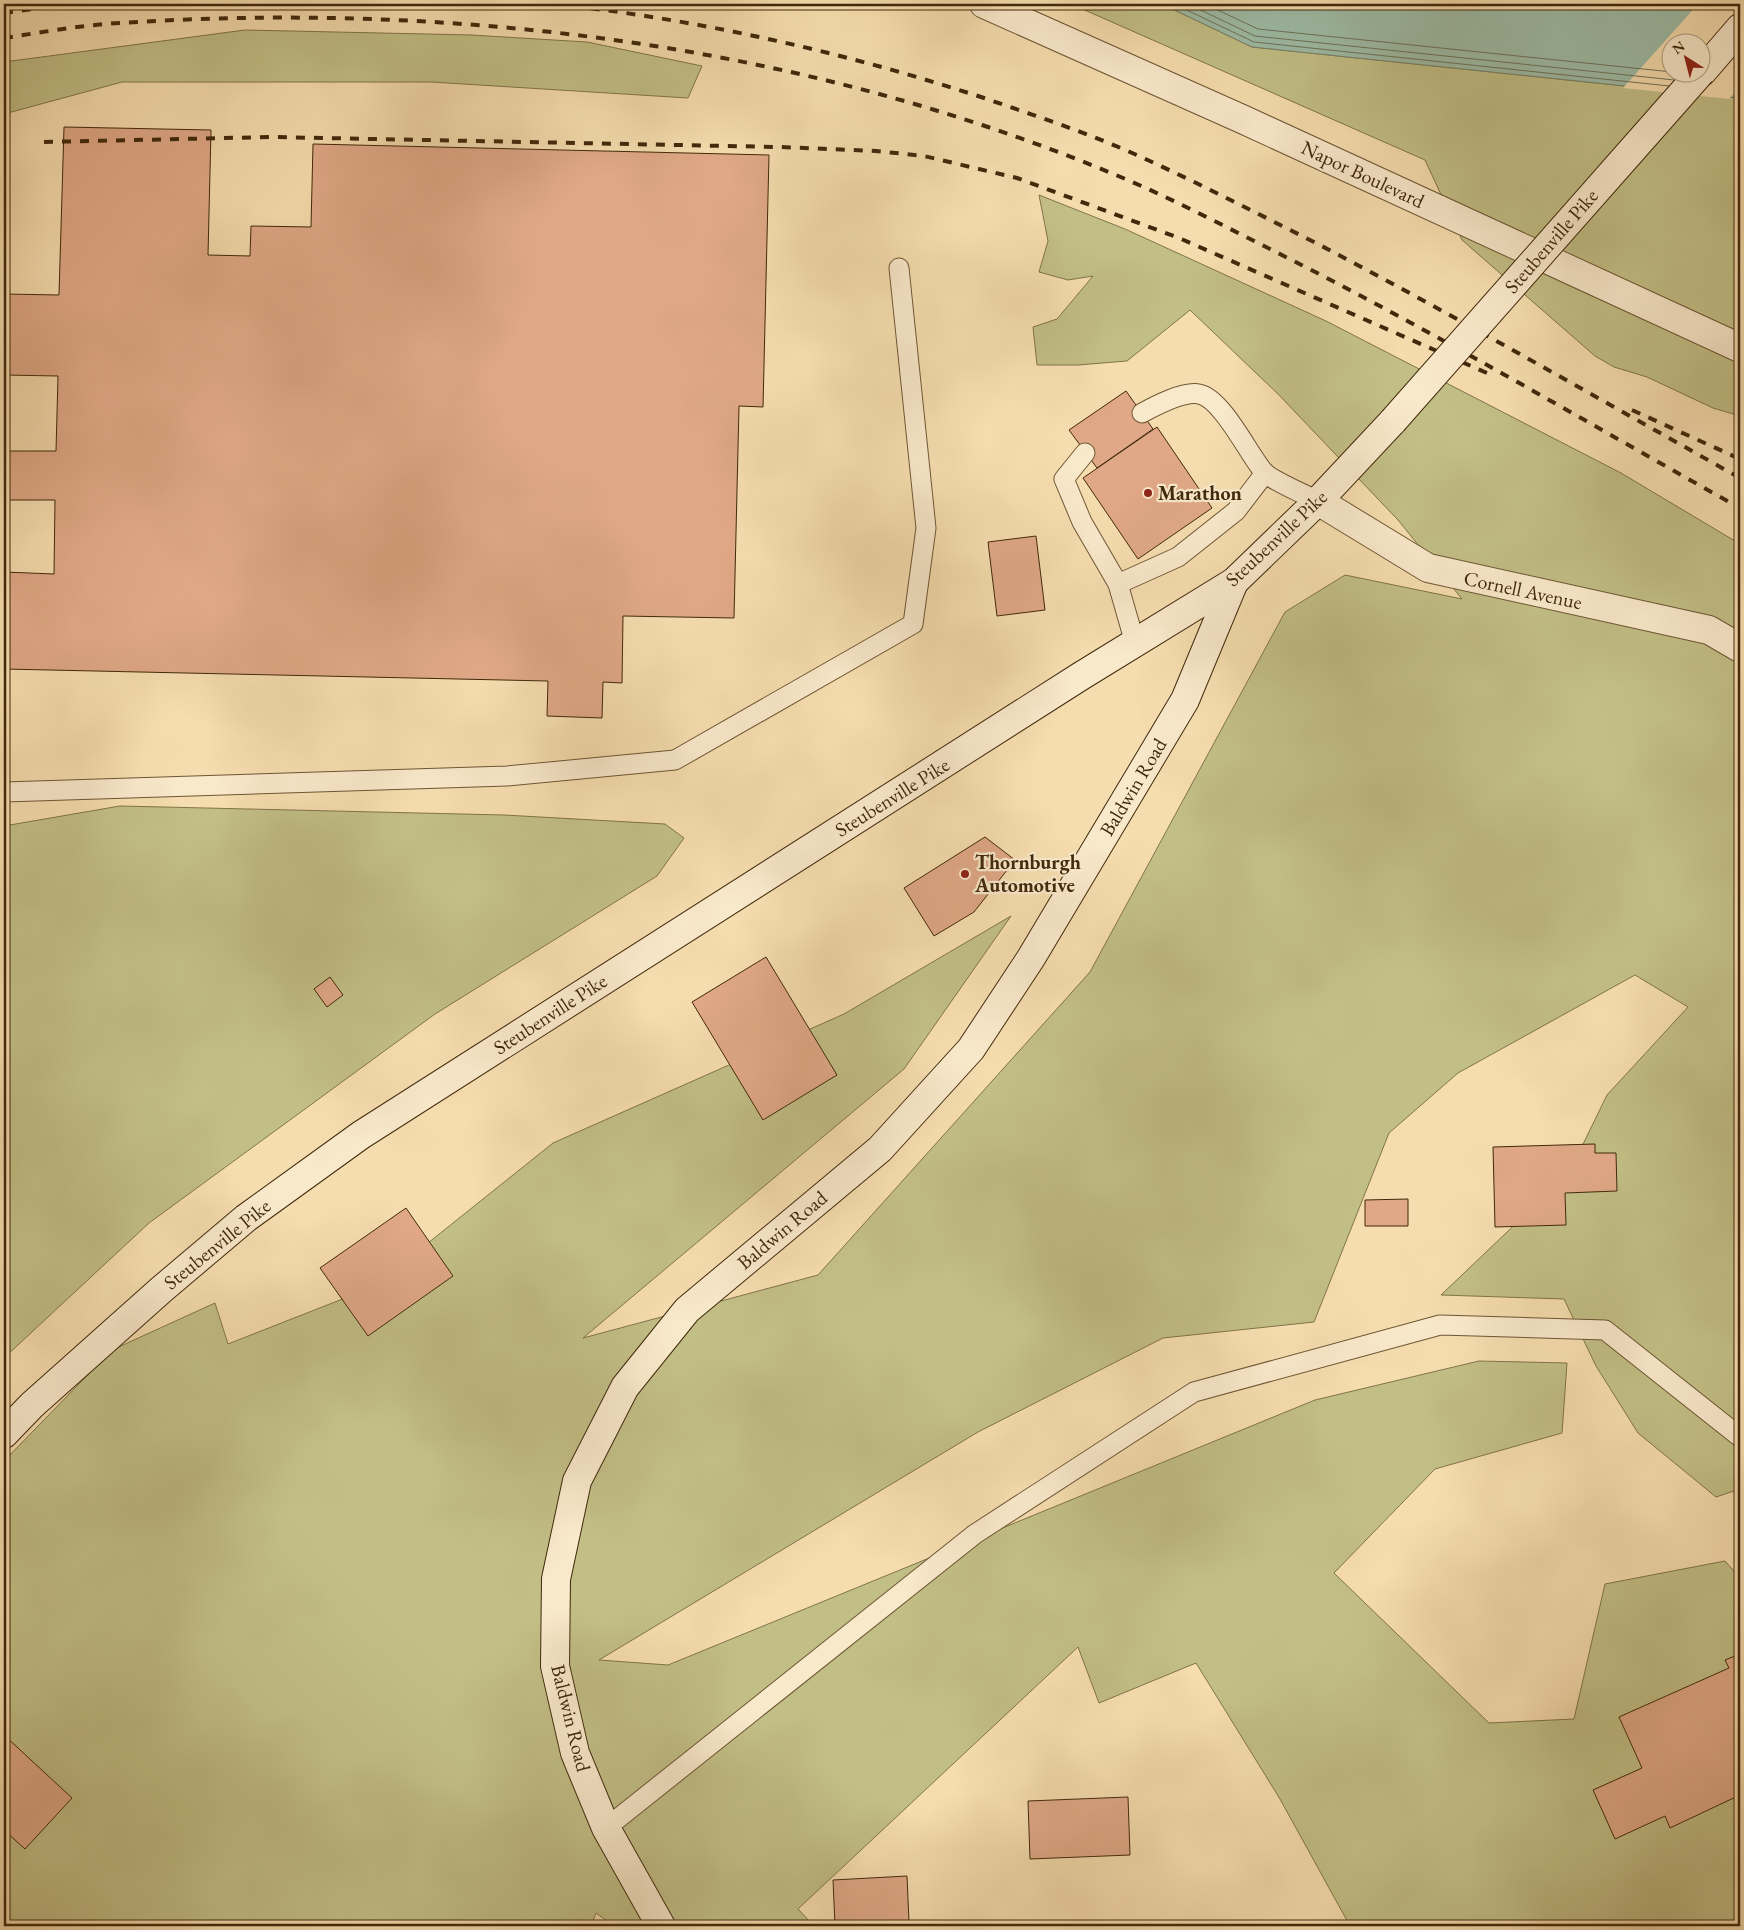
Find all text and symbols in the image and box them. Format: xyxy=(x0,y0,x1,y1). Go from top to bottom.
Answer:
north arrow xyxy=(1662,32,1712,82)
text: N xyxy=(1668,36,1689,58)
street label: Napor Boulevard xyxy=(1297,134,1429,214)
street label: Steubenville Pike xyxy=(1498,183,1604,299)
place label: Marathon xyxy=(1158,480,1242,506)
street label: Steubenville Pike xyxy=(1219,484,1333,592)
marker: Marathon xyxy=(1142,487,1154,499)
street label: Cornell Avenue xyxy=(1462,565,1585,615)
street label: Baldwin Road xyxy=(1094,733,1173,841)
street label: Steubenville Pike xyxy=(830,751,954,843)
place label: Thornburgh Automotive xyxy=(974,849,1081,898)
marker: Thornburgh Automotive xyxy=(959,868,971,880)
street label: Steubenville Pike xyxy=(488,968,612,1060)
street label: Baldwin Road xyxy=(732,1184,833,1275)
street label: Steubenville Pike xyxy=(158,1193,276,1295)
street label: Baldwin Road xyxy=(545,1662,597,1775)

